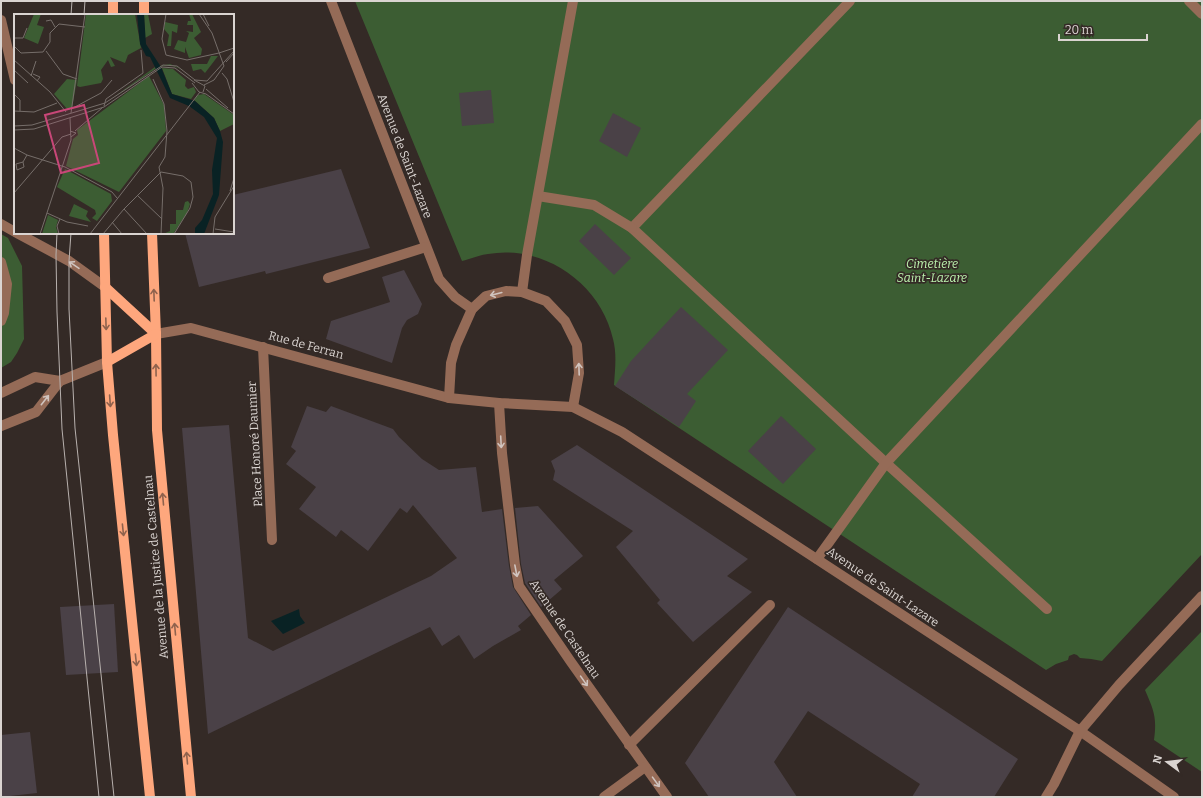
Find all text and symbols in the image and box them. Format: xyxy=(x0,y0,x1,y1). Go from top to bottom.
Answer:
inset map xyxy=(14,14,234,234)
scale bar xyxy=(1059,16,1147,42)
text: 20 m xyxy=(1065,23,1094,37)
street label: Avenue de Saint-Lazare xyxy=(375,92,435,220)
park label: Cimetière Saint-Lazare xyxy=(897,257,967,285)
one-way arrow xyxy=(68,261,79,269)
one-way arrow xyxy=(151,289,158,302)
one-way arrow xyxy=(490,291,503,298)
one-way arrow xyxy=(102,317,110,330)
street label: Rue de Ferran xyxy=(267,328,345,362)
one-way arrow xyxy=(575,363,582,376)
one-way arrow xyxy=(152,364,160,377)
street label: Place Honoré Daumier xyxy=(245,380,265,507)
one-way arrow xyxy=(107,394,114,407)
one-way arrow xyxy=(41,395,49,406)
one-way arrow xyxy=(498,435,505,448)
street label: Avenue de la Justice de Castelnau xyxy=(141,474,171,659)
one-way arrow xyxy=(159,493,167,506)
one-way arrow xyxy=(119,523,126,536)
street label: Avenue de Saint-Lazare xyxy=(824,544,942,630)
one-way arrow xyxy=(513,564,521,577)
street label: Avenue de Castelnau xyxy=(527,577,604,682)
one-way arrow xyxy=(171,623,179,636)
one-way arrow xyxy=(132,653,140,666)
one-way arrow xyxy=(580,675,588,686)
north arrow xyxy=(1147,742,1187,782)
one-way arrow xyxy=(183,752,191,765)
text: N xyxy=(1150,753,1165,765)
one-way arrow xyxy=(652,776,660,787)

